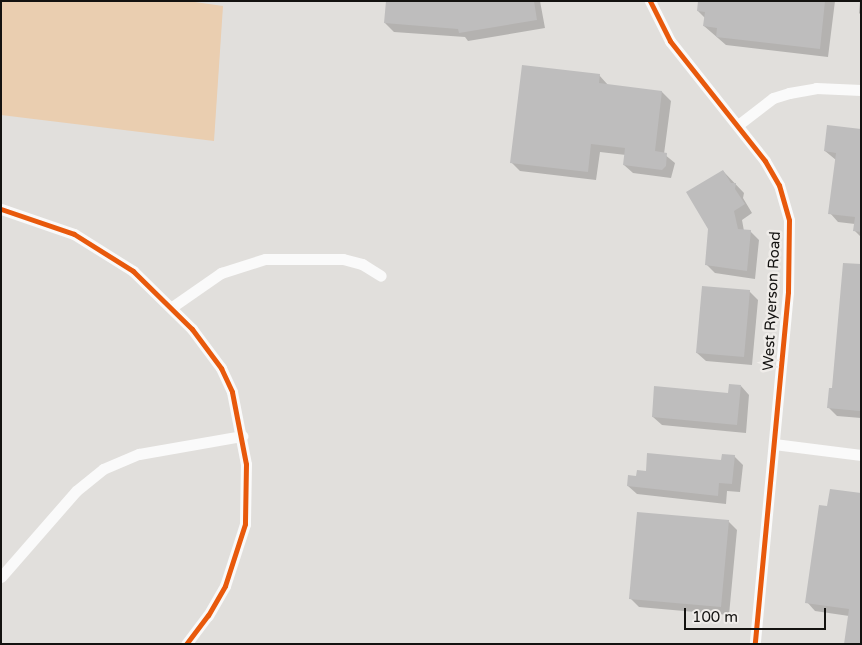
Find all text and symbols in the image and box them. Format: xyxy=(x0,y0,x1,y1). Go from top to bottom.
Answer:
street label: West Ryerson Road xyxy=(759,231,785,371)
scale bar xyxy=(687,598,830,630)
text: 100 m xyxy=(692,608,738,626)

